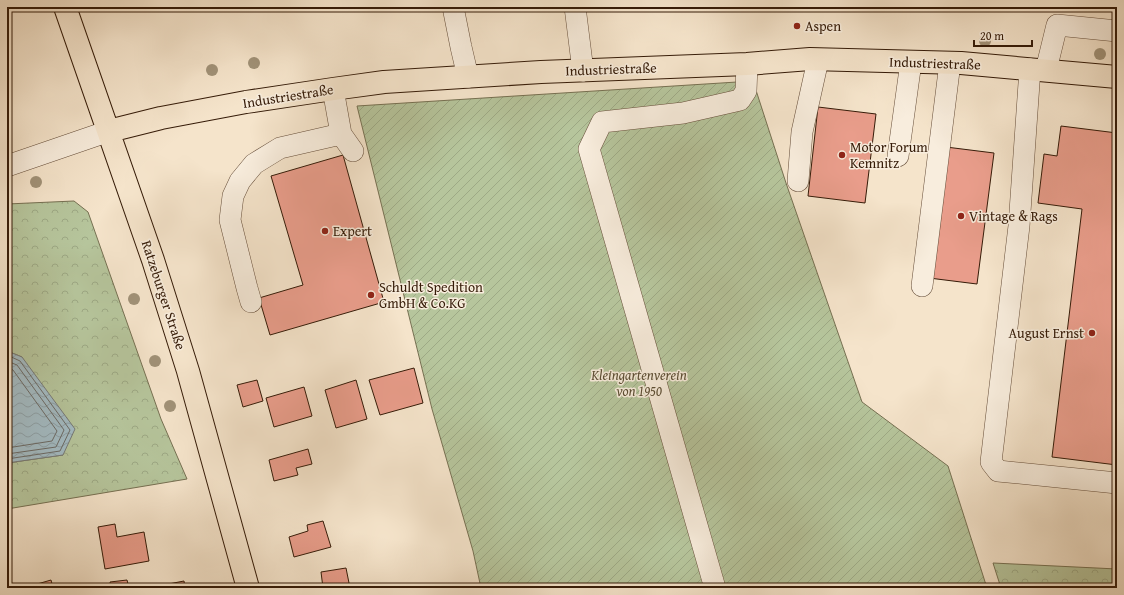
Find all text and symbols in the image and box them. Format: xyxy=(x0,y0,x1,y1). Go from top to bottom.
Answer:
place label: Aspen xyxy=(805,16,841,36)
marker: Aspen xyxy=(792,21,802,31)
scale bar xyxy=(974,22,1032,48)
text: 20 m xyxy=(980,27,1004,44)
street label: Industriestraße xyxy=(889,51,982,75)
street label: Industriestraße xyxy=(565,57,658,81)
street label: Industriestraße xyxy=(241,79,335,113)
place label: Motor Forum Kemnitz xyxy=(850,137,928,173)
marker: Motor Forum Kemnitz xyxy=(837,150,847,160)
place label: Vintage & Rags xyxy=(969,206,1058,226)
marker: Vintage & Rags xyxy=(956,211,966,221)
place label: Expert xyxy=(333,221,372,241)
marker: Expert xyxy=(320,226,330,236)
street label: Ratzeburger Straße xyxy=(137,238,191,353)
place label: Schuldt Spedition GmbH & Co.KG xyxy=(379,277,483,313)
marker: Schuldt Spedition GmbH & Co.KG xyxy=(366,290,376,300)
place label: August Ernst xyxy=(1009,323,1084,343)
marker: August Ernst xyxy=(1087,328,1097,338)
park label: Kleingartenverein von 1950 xyxy=(590,365,687,401)

